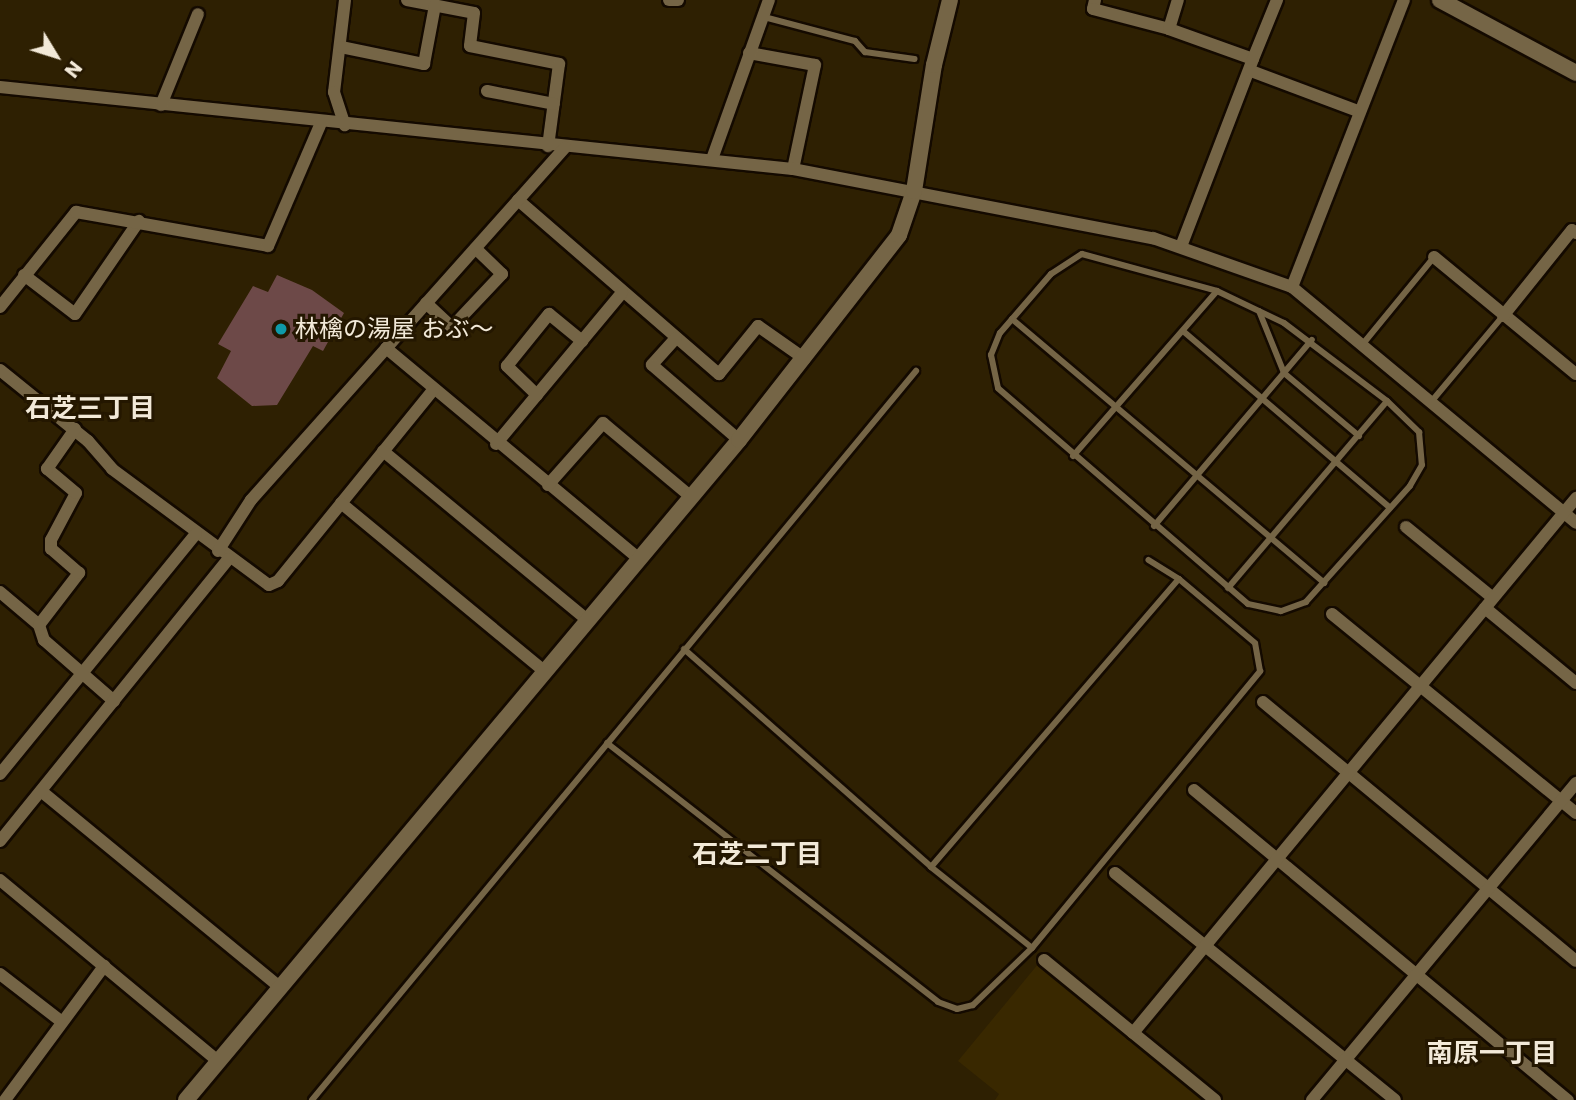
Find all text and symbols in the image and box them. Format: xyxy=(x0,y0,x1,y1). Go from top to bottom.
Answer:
north arrow xyxy=(21,21,91,91)
text: N xyxy=(58,55,88,83)
place label: 林檎の湯屋 おぶ～ xyxy=(295,315,493,343)
marker: 林檎の湯屋 おぶ～ xyxy=(273,321,289,337)
district label: 石芝三丁目 xyxy=(25,393,155,425)
district label: 石芝二丁目 xyxy=(692,839,822,871)
district label: 南原一丁目 xyxy=(1427,1038,1557,1070)

